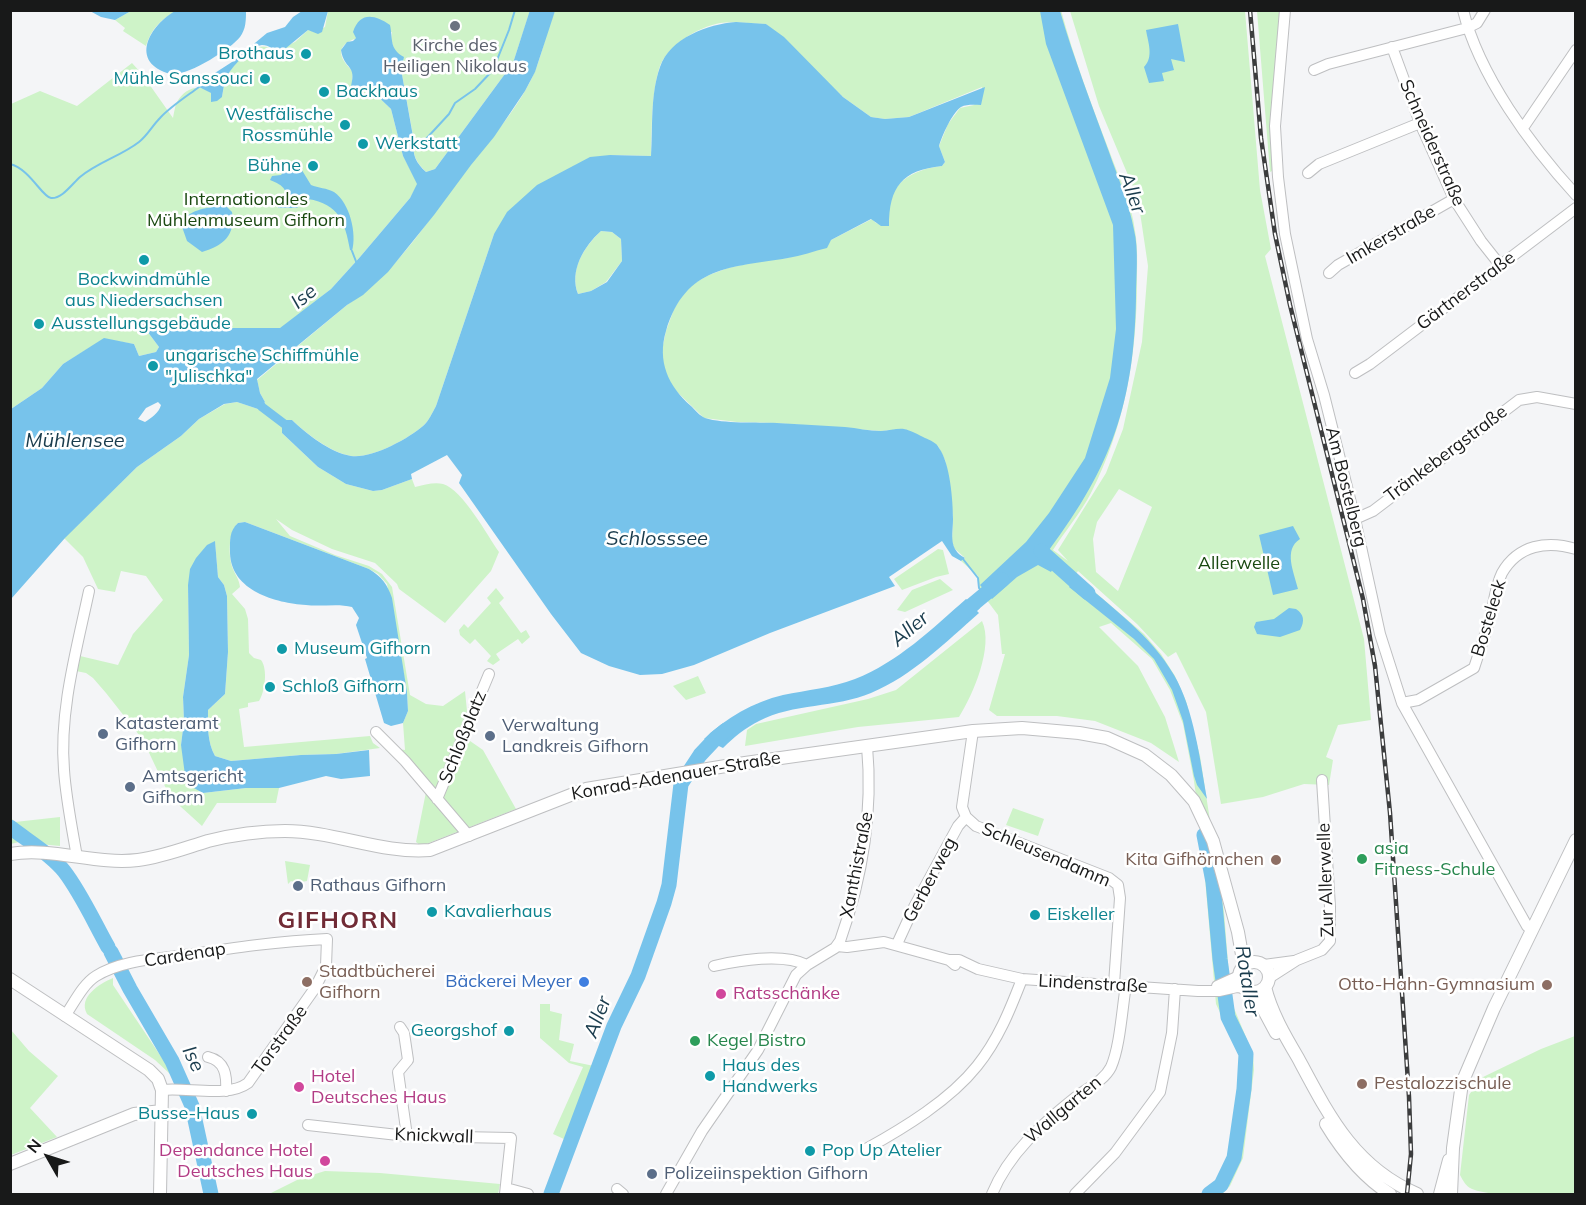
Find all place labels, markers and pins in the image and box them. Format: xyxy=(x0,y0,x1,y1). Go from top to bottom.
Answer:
marker: Kirche des Heiligen Nikolaus xyxy=(448,19,462,33)
place label: Kirche des Heiligen Nikolaus xyxy=(383,35,527,78)
place label: Brothaus xyxy=(218,43,294,65)
marker: Brothaus xyxy=(299,47,313,61)
place label: Mühle Sanssouci xyxy=(114,68,253,90)
marker: Mühle Sanssouci xyxy=(258,72,272,86)
place label: Backhaus xyxy=(336,81,418,103)
marker: Backhaus xyxy=(317,85,331,99)
place label: Westfälische Rossmühle xyxy=(225,104,333,146)
marker: Westfälische Rossmühle xyxy=(338,118,352,132)
place label: Werkstatt xyxy=(375,133,458,155)
marker: Werkstatt xyxy=(356,137,370,151)
place label: Bühne xyxy=(247,155,301,177)
marker: Bühne xyxy=(306,159,320,173)
marker: Bockwindmühle aus Niedersachsen xyxy=(137,253,151,267)
place label: Bockwindmühle aus Niedersachsen xyxy=(65,269,223,312)
place label: Ausstellungsgebäude xyxy=(51,313,231,335)
marker: Ausstellungsgebäude xyxy=(32,317,46,331)
place label: ungarische Schiffmühle "Julischka" xyxy=(165,345,359,388)
marker: ungarische Schiffmühle "Julischka" xyxy=(146,359,160,373)
place label: Museum Gifhorn xyxy=(294,638,431,660)
marker: Museum Gifhorn xyxy=(275,642,289,656)
place label: Schloß Gifhorn xyxy=(282,676,405,698)
marker: Schloß Gifhorn xyxy=(263,680,277,694)
place label: Katasteramt Gifhorn xyxy=(115,713,218,756)
place label: Verwaltung Landkreis Gifhorn xyxy=(502,715,649,758)
marker: Katasteramt Gifhorn xyxy=(96,727,110,741)
marker: Verwaltung Landkreis Gifhorn xyxy=(483,729,497,743)
place label: Amtsgericht Gifhorn xyxy=(142,766,243,808)
marker: Amtsgericht Gifhorn xyxy=(123,780,137,794)
place label: asia Fitness-Schule xyxy=(1374,838,1495,880)
place label: Kita Gifhörnchen xyxy=(1125,849,1264,871)
marker: asia Fitness-Schule xyxy=(1355,852,1369,866)
marker: Kita Gifhörnchen xyxy=(1269,853,1283,867)
place label: Rathaus Gifhorn xyxy=(310,875,446,897)
marker: Rathaus Gifhorn xyxy=(291,879,305,893)
place label: Kavalierhaus xyxy=(444,901,552,923)
place label: Eiskeller xyxy=(1047,904,1115,926)
marker: Kavalierhaus xyxy=(425,905,439,919)
marker: Eiskeller xyxy=(1028,908,1042,922)
place label: Stadtbücherei Gifhorn xyxy=(319,961,435,1004)
place label: Bäckerei Meyer xyxy=(445,971,572,993)
place label: Otto-Hahn-Gymnasium xyxy=(1338,974,1535,996)
marker: Stadtbücherei Gifhorn xyxy=(300,975,314,989)
marker: Bäckerei Meyer xyxy=(577,975,591,989)
marker: Otto-Hahn-Gymnasium xyxy=(1540,978,1554,992)
place label: Ratsschänke xyxy=(733,983,840,1005)
marker: Ratsschänke xyxy=(714,987,728,1001)
place label: Georgshof xyxy=(411,1020,497,1042)
marker: Georgshof xyxy=(502,1024,516,1038)
place label: Kegel Bistro xyxy=(707,1030,806,1052)
marker: Kegel Bistro xyxy=(688,1034,702,1048)
place label: Haus des Handwerks xyxy=(722,1055,818,1098)
place label: Hotel Deutsches Haus xyxy=(311,1066,447,1108)
marker: Haus des Handwerks xyxy=(703,1069,717,1083)
place label: Pestalozzischule xyxy=(1374,1073,1511,1095)
marker: Pestalozzischule xyxy=(1355,1077,1369,1091)
marker: Hotel Deutsches Haus xyxy=(292,1080,306,1094)
place label: Busse-Haus xyxy=(138,1103,240,1125)
marker: Busse-Haus xyxy=(245,1107,259,1121)
place label: Dependance Hotel Deutsches Haus xyxy=(159,1140,313,1182)
place label: Pop Up Atelier xyxy=(822,1140,942,1162)
marker: Pop Up Atelier xyxy=(803,1144,817,1158)
marker: Dependance Hotel Deutsches Haus xyxy=(318,1154,332,1168)
place label: Polizeiinspektion Gifhorn xyxy=(664,1163,868,1185)
marker: Polizeiinspektion Gifhorn xyxy=(645,1167,659,1181)

